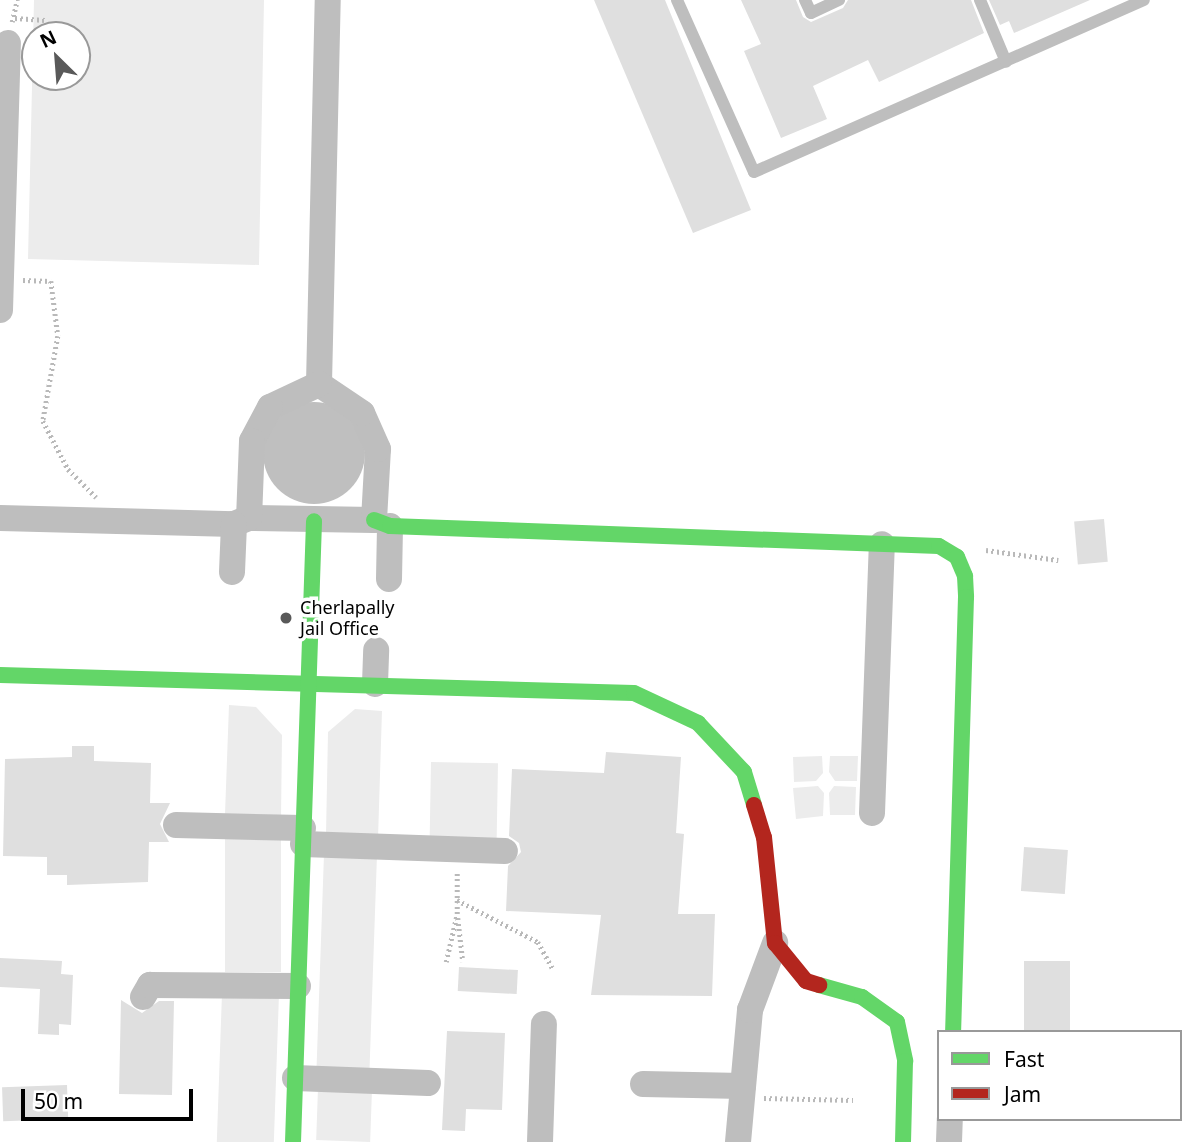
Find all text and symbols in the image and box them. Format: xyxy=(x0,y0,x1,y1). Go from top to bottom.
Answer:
north arrow xyxy=(21,21,91,91)
text: N xyxy=(35,24,60,54)
place label: Cherlapally Jail Office xyxy=(300,597,394,640)
marker: Cherlapally Jail Office xyxy=(278,610,294,626)
legend xyxy=(937,1030,1182,1121)
text: Fast xyxy=(1004,1045,1044,1073)
scale bar xyxy=(24,1076,196,1120)
text: Jam xyxy=(1004,1080,1041,1108)
text: 50 m xyxy=(34,1087,83,1115)

